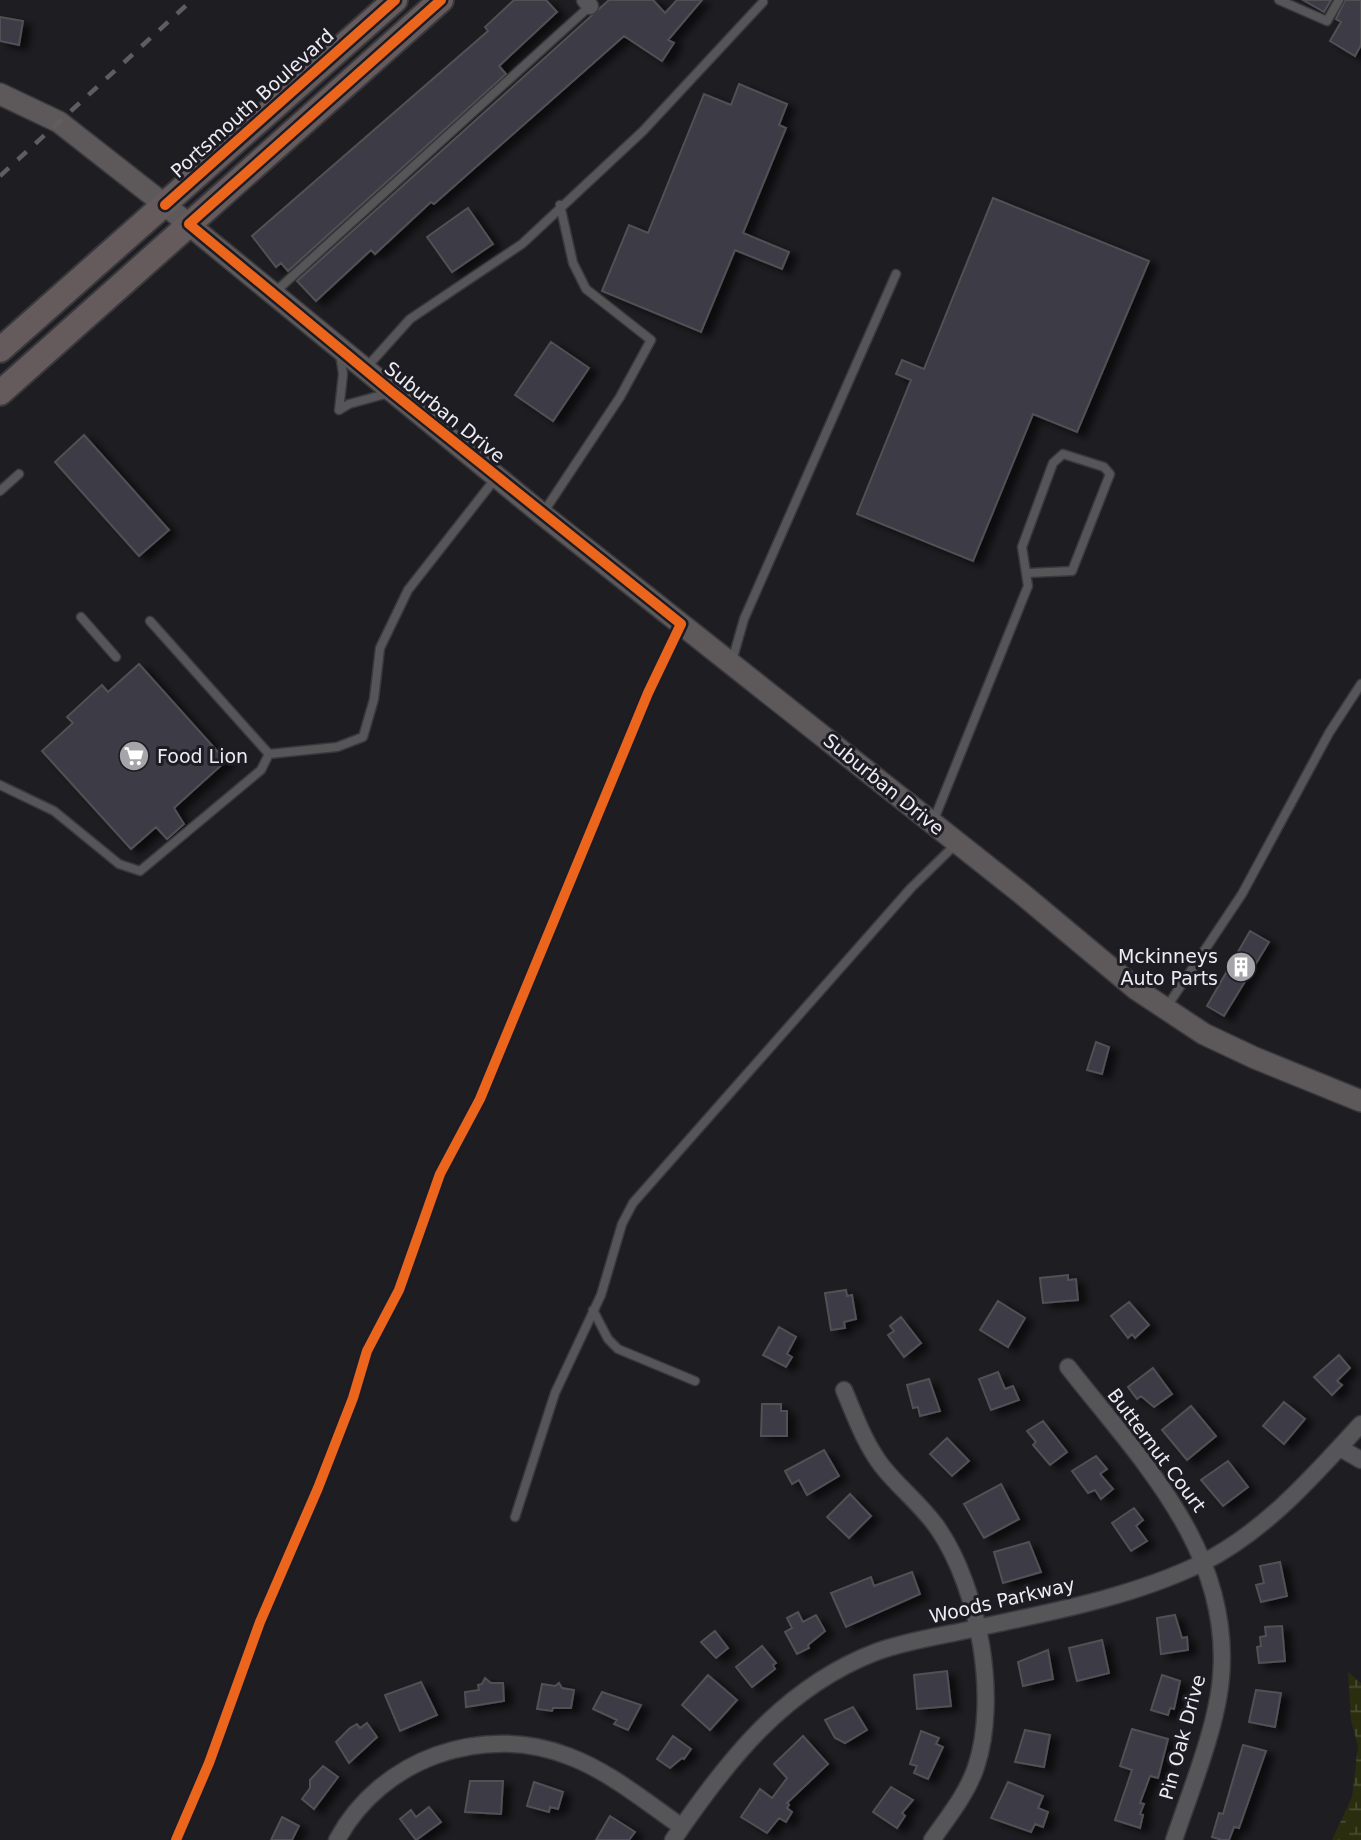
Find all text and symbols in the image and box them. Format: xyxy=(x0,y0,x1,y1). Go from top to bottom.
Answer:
street label: Portsmouth Boulevard xyxy=(166,24,338,182)
street label: Suburban Drive xyxy=(380,357,510,467)
street label: Suburban Drive xyxy=(819,729,949,839)
supermarket icon: Food Lion xyxy=(117,739,151,773)
place label: Food Lion xyxy=(157,745,248,767)
place label: Mckinneys Auto Parts xyxy=(1118,945,1218,989)
building icon: Mckinneys Auto Parts xyxy=(1224,950,1258,984)
street label: Butternut Court xyxy=(1103,1384,1211,1516)
street label: Woods Parkway xyxy=(927,1573,1077,1627)
street label: Pin Oak Drive xyxy=(1155,1672,1209,1802)

